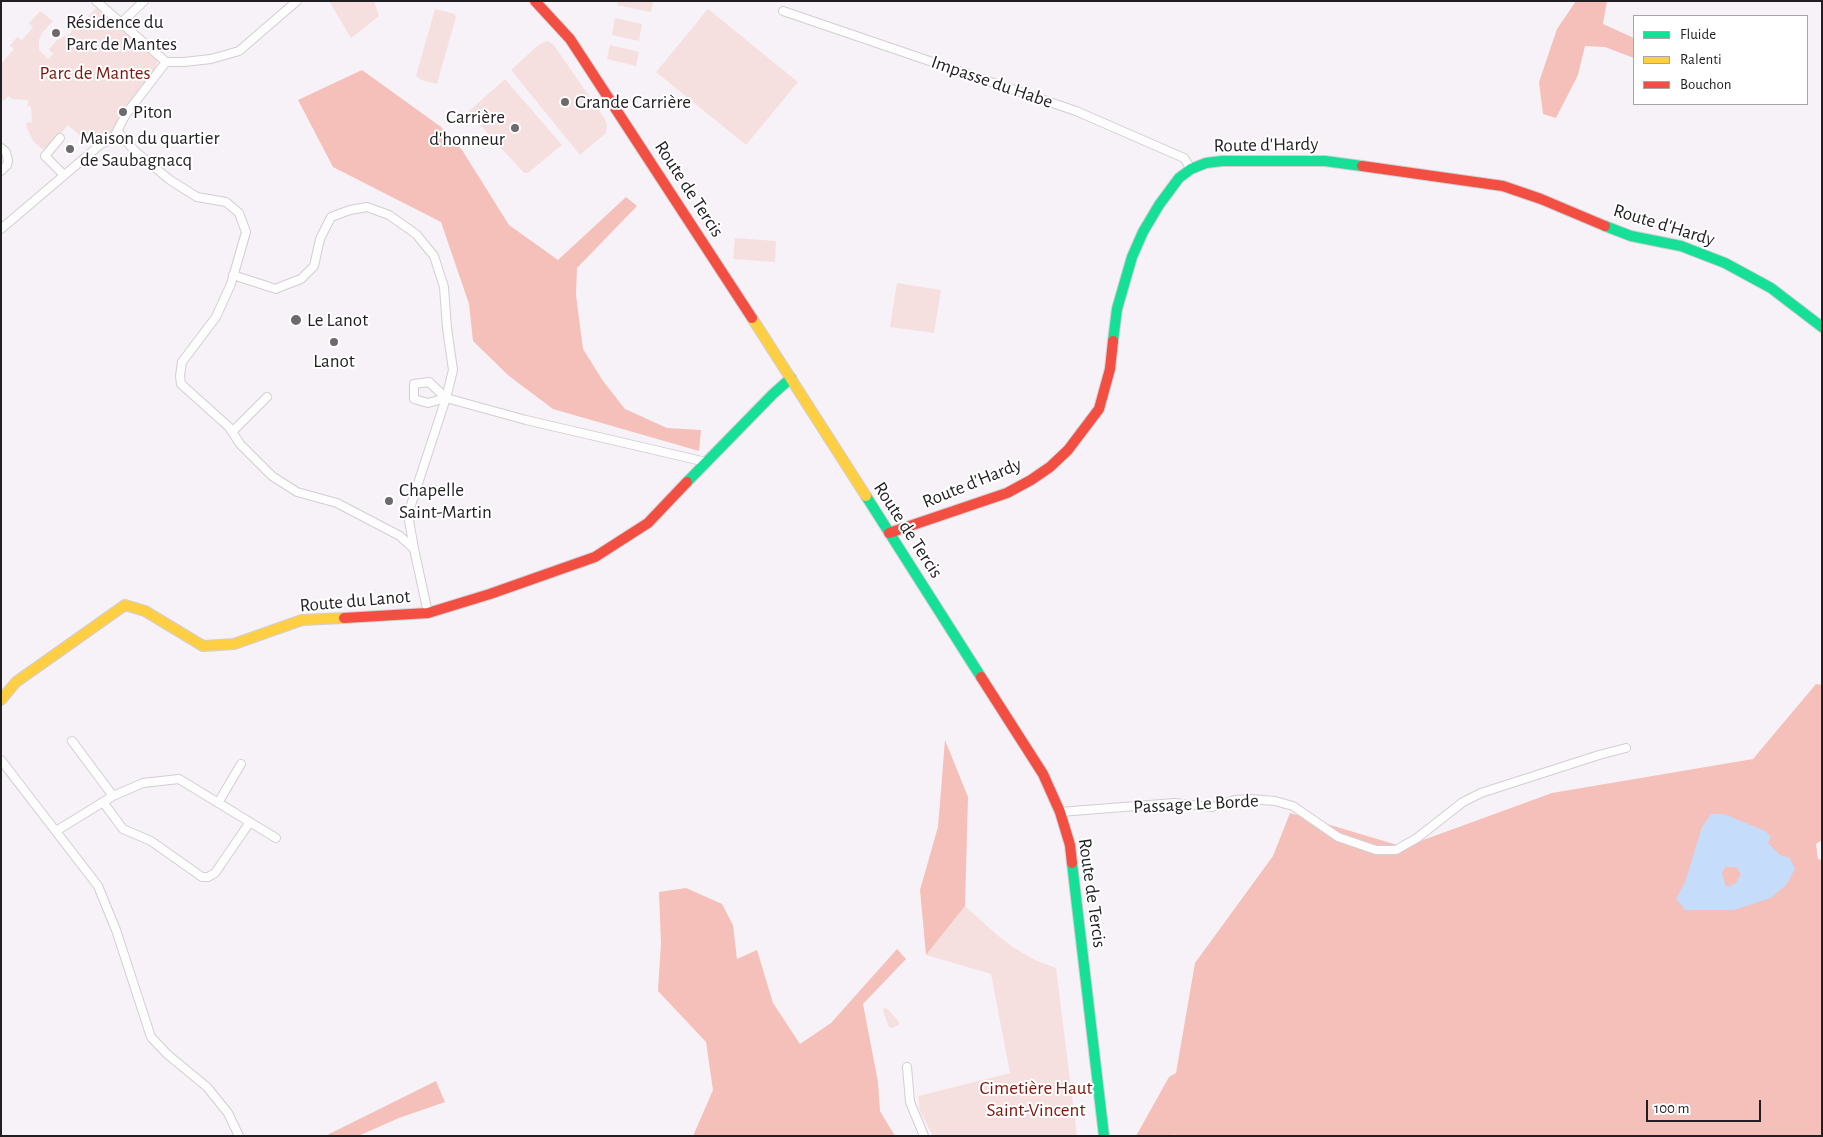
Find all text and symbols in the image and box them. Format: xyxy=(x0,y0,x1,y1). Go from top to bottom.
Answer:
place label: Résidence du Parc de Mantes xyxy=(66,11,177,55)
legend xyxy=(1633,15,1808,105)
marker: Résidence du Parc de Mantes xyxy=(50,27,62,39)
text: Fluide xyxy=(1680,27,1716,42)
street label: Impasse du Habe xyxy=(928,51,1056,113)
text: Ralenti xyxy=(1680,52,1722,67)
park label: Parc de Mantes xyxy=(39,62,151,84)
text: Bouchon xyxy=(1680,77,1731,92)
place label: Grande Carrière xyxy=(575,91,691,113)
marker: Grande Carrière xyxy=(559,96,571,108)
place label: Piton xyxy=(133,101,172,123)
marker: Piton xyxy=(117,106,129,118)
place label: Carrière d'honneur xyxy=(429,106,505,150)
marker: Carrière d'honneur xyxy=(509,122,521,134)
place label: Maison du quartier de Saubagnacq xyxy=(80,127,220,171)
street label: Route d'Hardy xyxy=(1213,133,1319,157)
street label: Route de Tercis xyxy=(649,137,729,241)
marker: Maison du quartier de Saubagnacq xyxy=(64,143,76,155)
street label: Route d'Hardy xyxy=(1611,199,1717,251)
place label: Le Lanot xyxy=(307,309,368,331)
marker: Le Lanot xyxy=(289,313,303,327)
marker: Lanot xyxy=(328,336,340,348)
place label: Lanot xyxy=(313,350,355,372)
street label: Route d'Hardy xyxy=(919,453,1025,513)
street label: Route de Tercis xyxy=(868,478,948,582)
place label: Chapelle Saint-Martin xyxy=(399,479,492,523)
marker: Chapelle Saint-Martin xyxy=(383,495,395,507)
street label: Route du Lanot xyxy=(299,585,411,617)
street label: Passage Le Borde xyxy=(1133,789,1259,819)
street label: Route de Tercis xyxy=(1073,837,1111,949)
park label: Cimetière Haut Saint-Vincent xyxy=(979,1077,1093,1121)
scale bar xyxy=(1648,1090,1763,1122)
text: 100 m xyxy=(1654,1101,1689,1116)

